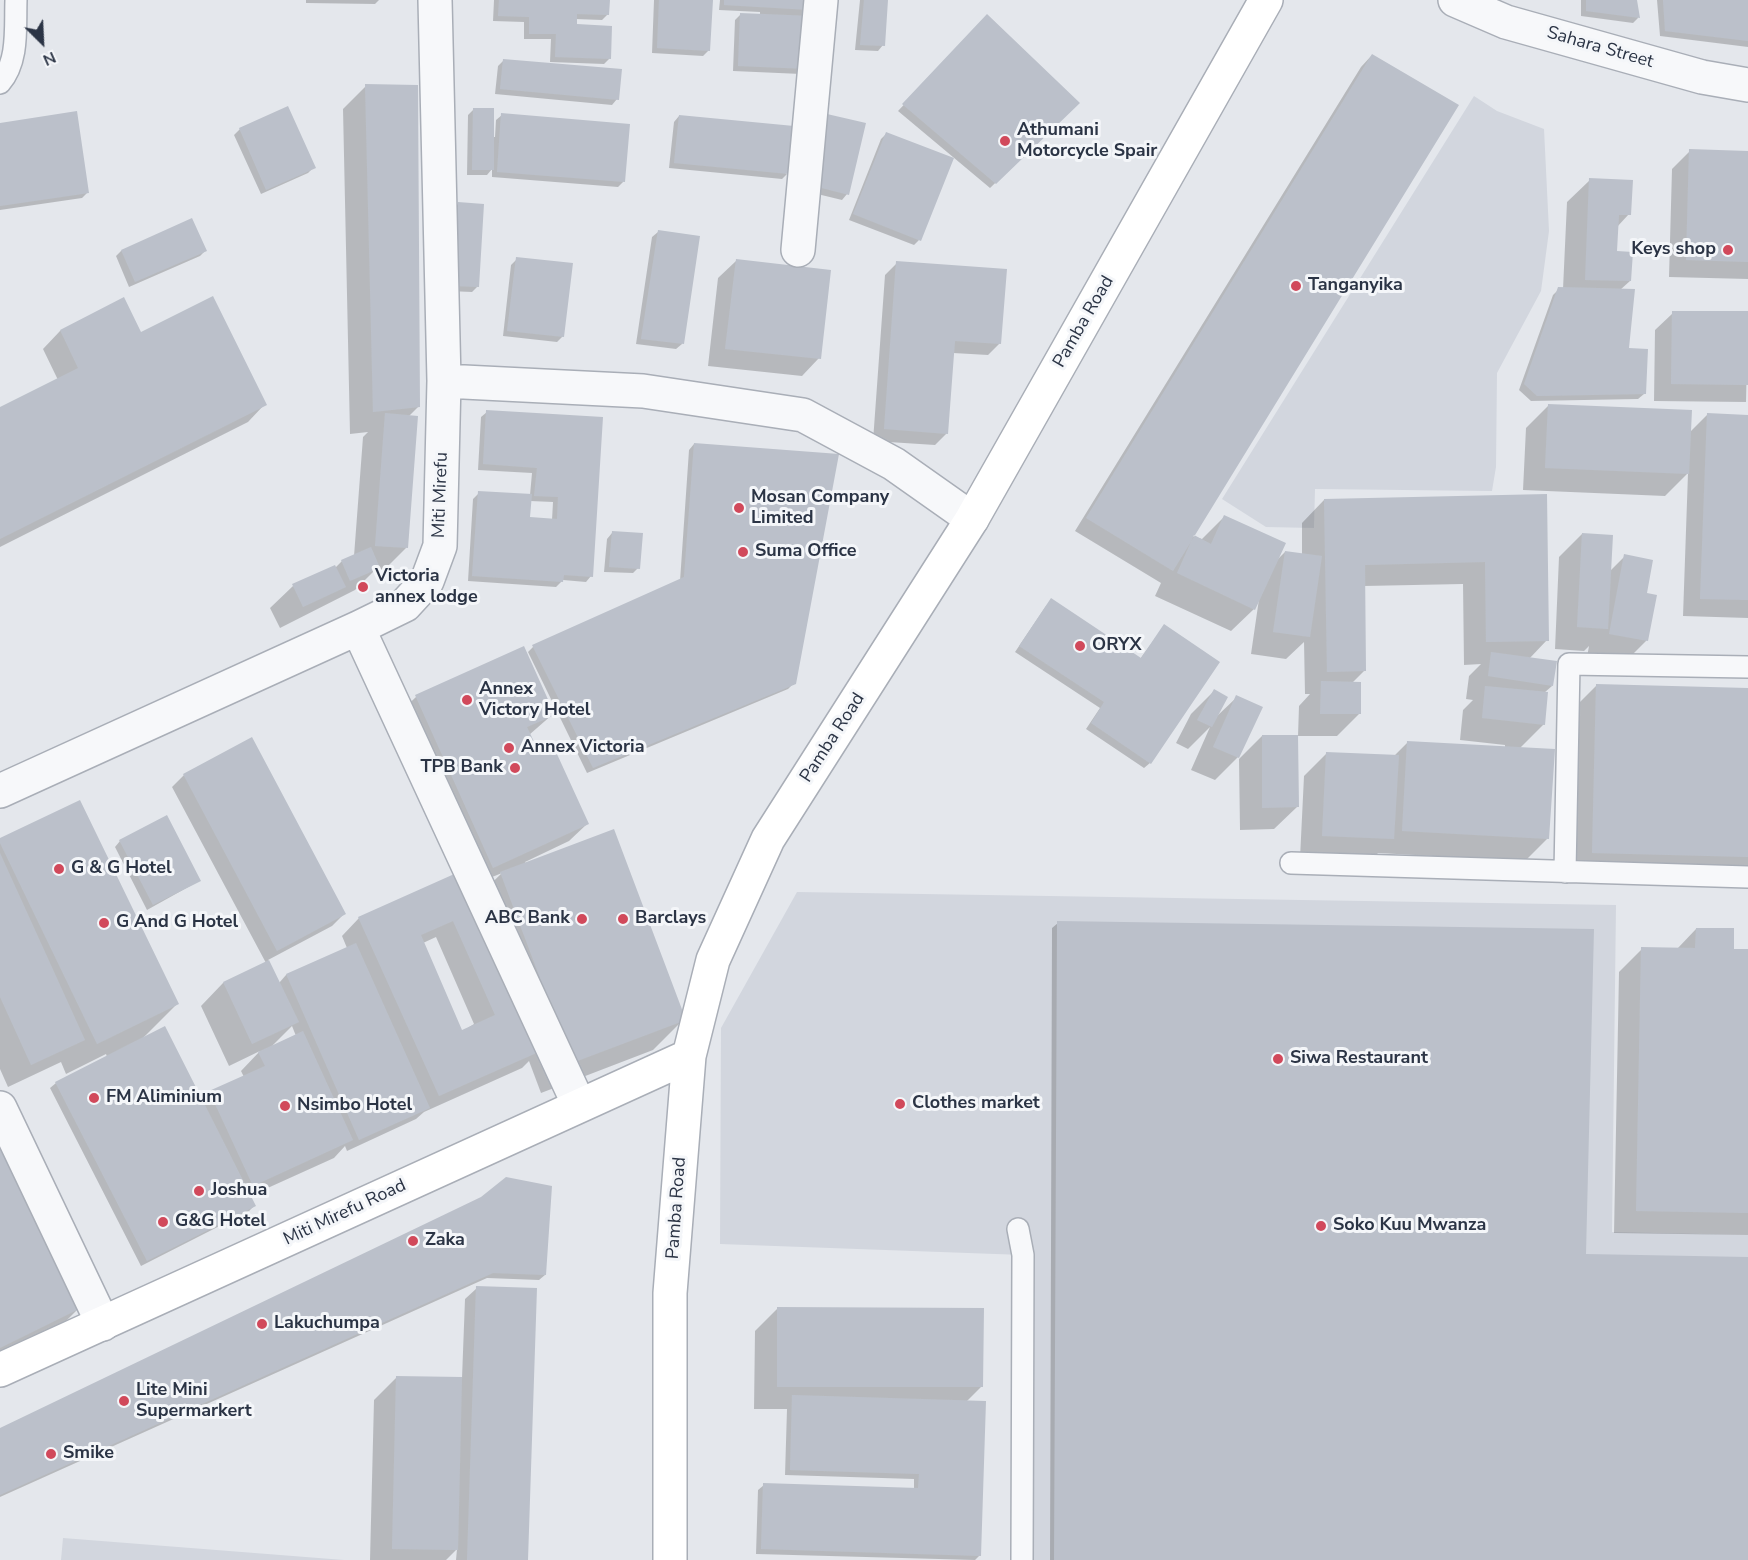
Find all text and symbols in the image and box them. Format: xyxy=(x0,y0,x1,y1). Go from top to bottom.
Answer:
north arrow xyxy=(12,12,72,72)
street label: Sahara Street xyxy=(1544,22,1656,74)
text: N xyxy=(39,46,59,71)
place label: Athumani Motorcycle Spair xyxy=(1017,120,1157,162)
marker: Athumani Motorcycle Spair xyxy=(998,134,1012,148)
place label: Keys shop xyxy=(1631,239,1716,261)
marker: Keys shop xyxy=(1721,243,1735,257)
street label: Pamba Road xyxy=(1049,272,1119,372)
place label: Tanganyika xyxy=(1308,275,1403,297)
marker: Tanganyika xyxy=(1289,279,1303,293)
street label: Miti Mirefu xyxy=(429,452,453,538)
place label: Mosan Company Limited xyxy=(751,487,889,530)
marker: Mosan Company Limited xyxy=(732,501,746,515)
place label: Suma Office xyxy=(755,541,857,563)
marker: Suma Office xyxy=(736,545,750,559)
place label: Victoria annex lodge xyxy=(375,566,478,608)
marker: Victoria annex lodge xyxy=(356,580,370,594)
place label: ORYX xyxy=(1092,635,1142,657)
marker: ORYX xyxy=(1073,639,1087,653)
place label: Annex Victory Hotel xyxy=(479,679,591,722)
street label: Pamba Road xyxy=(796,689,870,787)
marker: Annex Victory Hotel xyxy=(460,693,474,707)
place label: Annex Victoria xyxy=(521,737,644,759)
marker: Annex Victoria xyxy=(502,741,516,755)
place label: TPB Bank xyxy=(420,757,503,779)
marker: TPB Bank xyxy=(508,761,522,775)
place label: G & G Hotel xyxy=(71,858,172,880)
marker: G & G Hotel xyxy=(52,862,66,876)
place label: ABC Bank xyxy=(485,908,570,930)
place label: Barclays xyxy=(635,908,706,930)
place label: G And G Hotel xyxy=(116,912,238,934)
marker: ABC Bank xyxy=(575,912,589,926)
marker: Barclays xyxy=(616,912,630,926)
marker: G And G Hotel xyxy=(97,916,111,930)
place label: Siwa Restaurant xyxy=(1290,1048,1428,1070)
marker: Siwa Restaurant xyxy=(1271,1052,1285,1066)
place label: FM Aliminium xyxy=(106,1087,222,1109)
marker: FM Aliminium xyxy=(87,1091,101,1105)
place label: Clothes market xyxy=(912,1093,1040,1115)
place label: Nsimbo Hotel xyxy=(297,1095,412,1117)
marker: Clothes market xyxy=(893,1097,907,1111)
marker: Nsimbo Hotel xyxy=(278,1099,292,1113)
street label: Pamba Road xyxy=(663,1156,691,1260)
street label: Miti Mirefu Road xyxy=(280,1175,410,1251)
place label: Joshua xyxy=(211,1180,267,1202)
marker: Joshua xyxy=(192,1184,206,1198)
place label: G&G Hotel xyxy=(175,1211,266,1233)
marker: G&G Hotel xyxy=(156,1215,170,1229)
place label: Soko Kuu Mwanza xyxy=(1333,1215,1486,1237)
marker: Soko Kuu Mwanza xyxy=(1314,1219,1328,1233)
place label: Zaka xyxy=(425,1230,465,1252)
marker: Zaka xyxy=(406,1234,420,1248)
place label: Lakuchumpa xyxy=(274,1313,380,1335)
marker: Lakuchumpa xyxy=(255,1317,269,1331)
place label: Lite Mini Supermarkert xyxy=(136,1380,252,1422)
marker: Lite Mini Supermarkert xyxy=(117,1394,131,1408)
place label: Smike xyxy=(63,1443,114,1465)
marker: Smike xyxy=(44,1447,58,1461)

